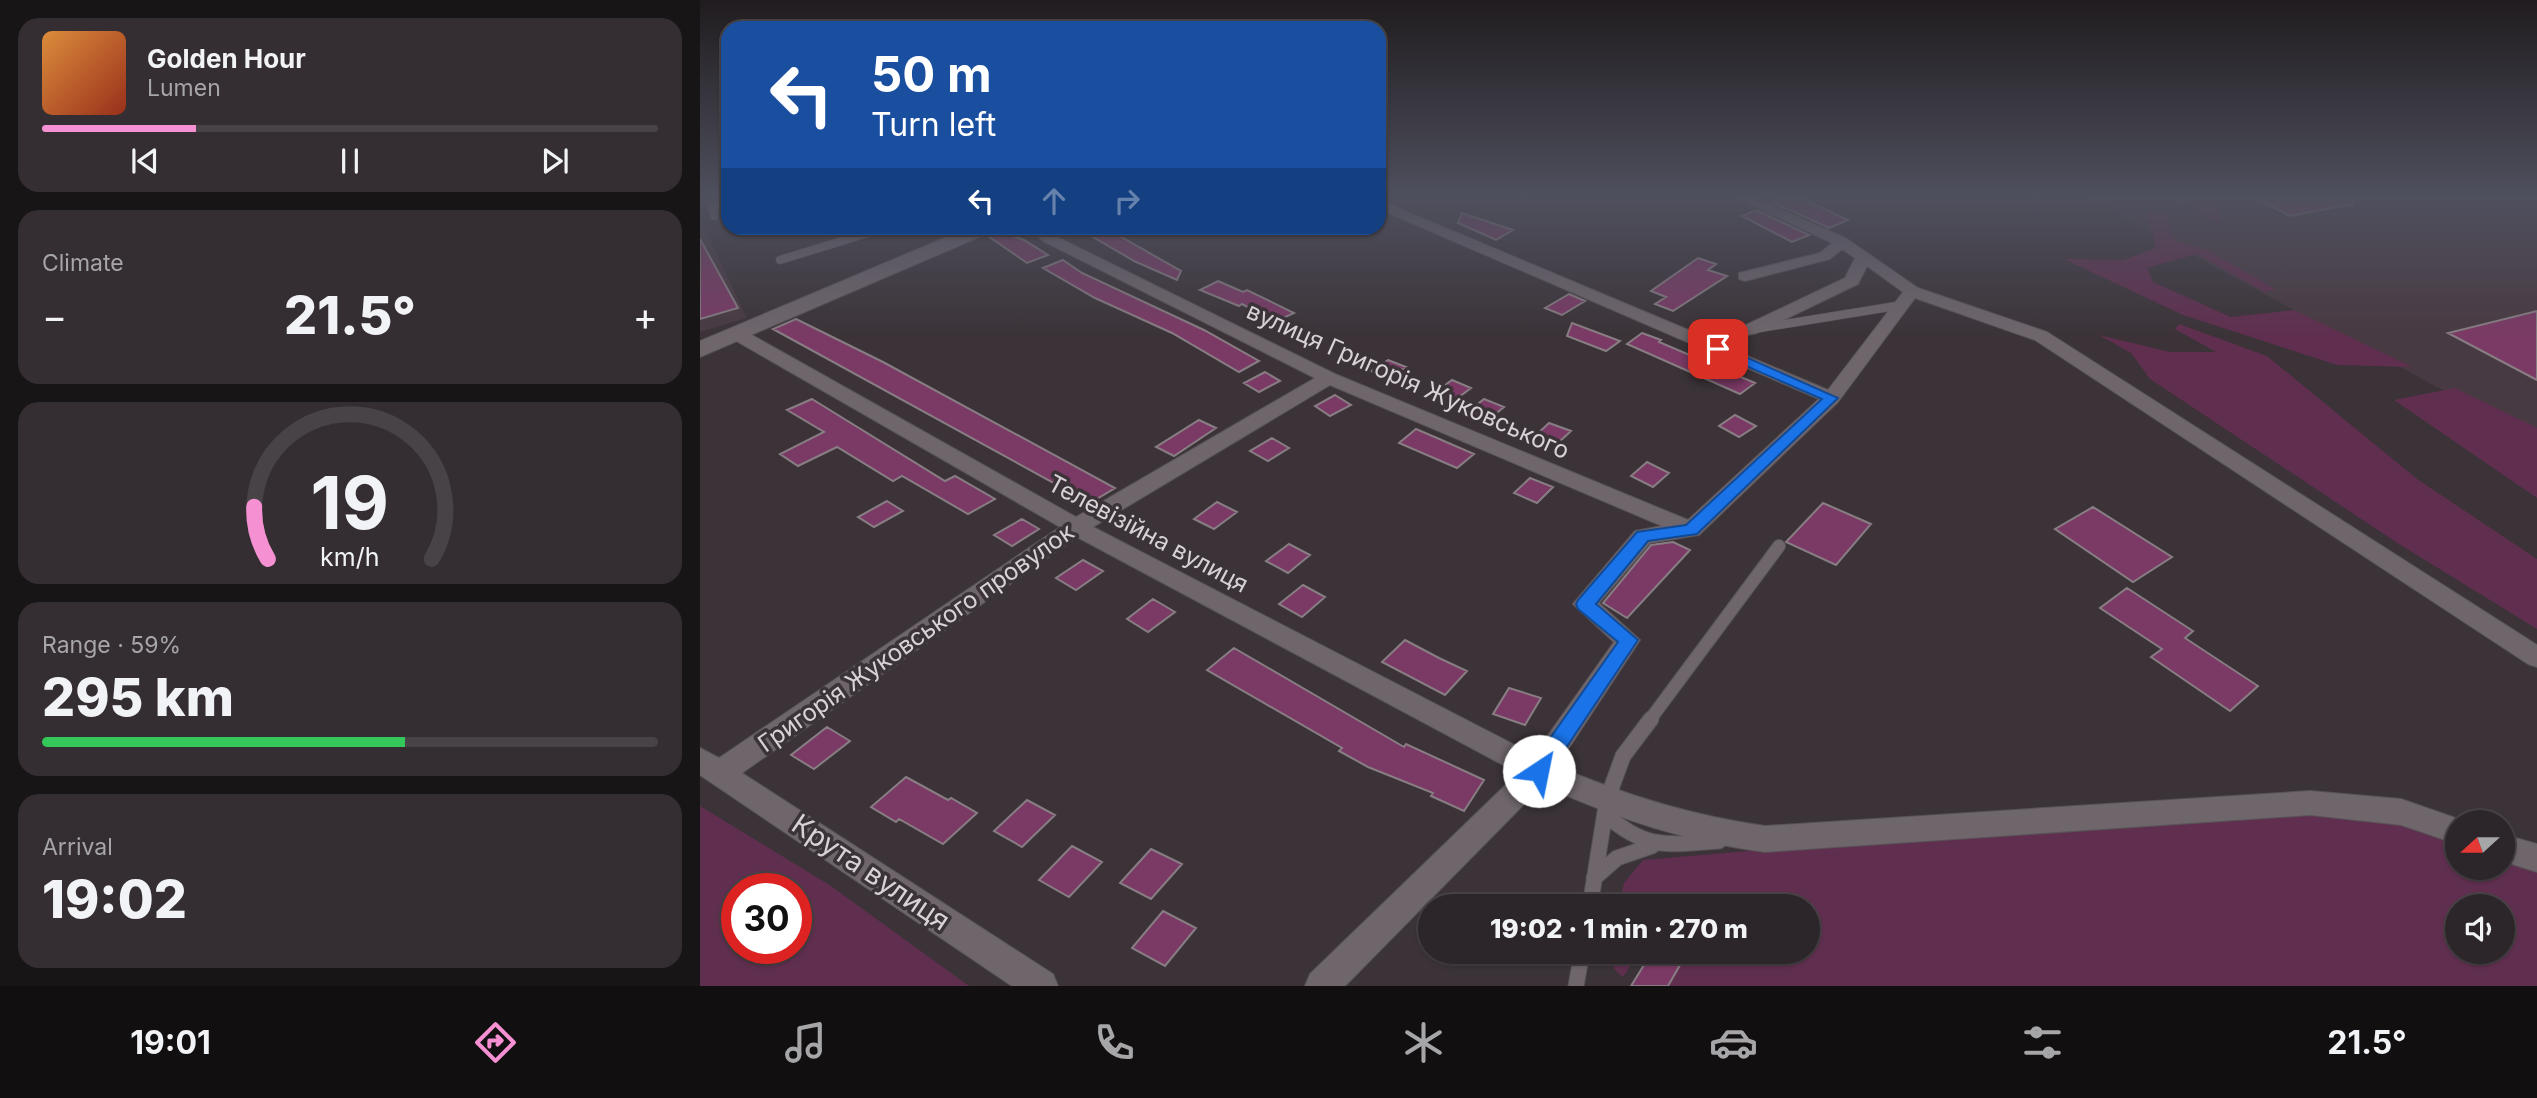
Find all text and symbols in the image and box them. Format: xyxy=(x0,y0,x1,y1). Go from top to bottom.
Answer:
text: Golden Hour xyxy=(147,43,306,74)
text: 50 m xyxy=(871,45,992,104)
icon: left xyxy=(756,49,847,140)
text: Lumen xyxy=(147,74,221,102)
text: Turn left xyxy=(871,105,996,144)
icon: previous xyxy=(126,142,164,180)
icon: pause xyxy=(331,142,369,180)
icon: next xyxy=(536,142,574,180)
icon: left xyxy=(962,182,1000,220)
icon: ahead xyxy=(1035,182,1073,220)
icon: right xyxy=(1108,182,1146,220)
text: Climate xyxy=(42,249,124,277)
text: 21.5° xyxy=(284,284,416,347)
text: − xyxy=(42,293,67,339)
text: + xyxy=(633,293,658,339)
street label: вулиця Григорія Жуковського xyxy=(1242,296,1574,465)
pin xyxy=(1688,319,1748,379)
icon: arrive xyxy=(1699,330,1737,368)
text: 19 xyxy=(311,458,389,547)
street label: Телевізійна вулиця xyxy=(1043,468,1253,599)
street label: Григорія Жуковського провулок xyxy=(752,517,1079,758)
text: km/h xyxy=(320,542,380,572)
text: Range · 59% xyxy=(42,631,181,659)
text: 295 km xyxy=(42,666,234,729)
position arrow xyxy=(1502,734,1576,808)
street label: Крута вулиця xyxy=(785,807,957,937)
north arrow xyxy=(2445,810,2515,880)
map controls xyxy=(2445,810,2515,964)
text: Arrival xyxy=(42,833,113,861)
text: 19:02 xyxy=(42,868,187,931)
speed limit sign: 30 xyxy=(721,873,812,964)
button: sound xyxy=(2445,894,2515,964)
text: 19:02 · 1 min · 270 m xyxy=(1490,913,1748,944)
icon: directions xyxy=(471,1018,520,1067)
icon: music xyxy=(781,1018,830,1067)
icon: phone xyxy=(1090,1018,1139,1067)
icon: climate xyxy=(1399,1018,1448,1067)
icon: car xyxy=(1709,1018,1758,1067)
icon: filters xyxy=(2018,1018,2067,1067)
text: 19:01 xyxy=(130,1023,211,1062)
text: 21.5° xyxy=(2327,1023,2407,1062)

